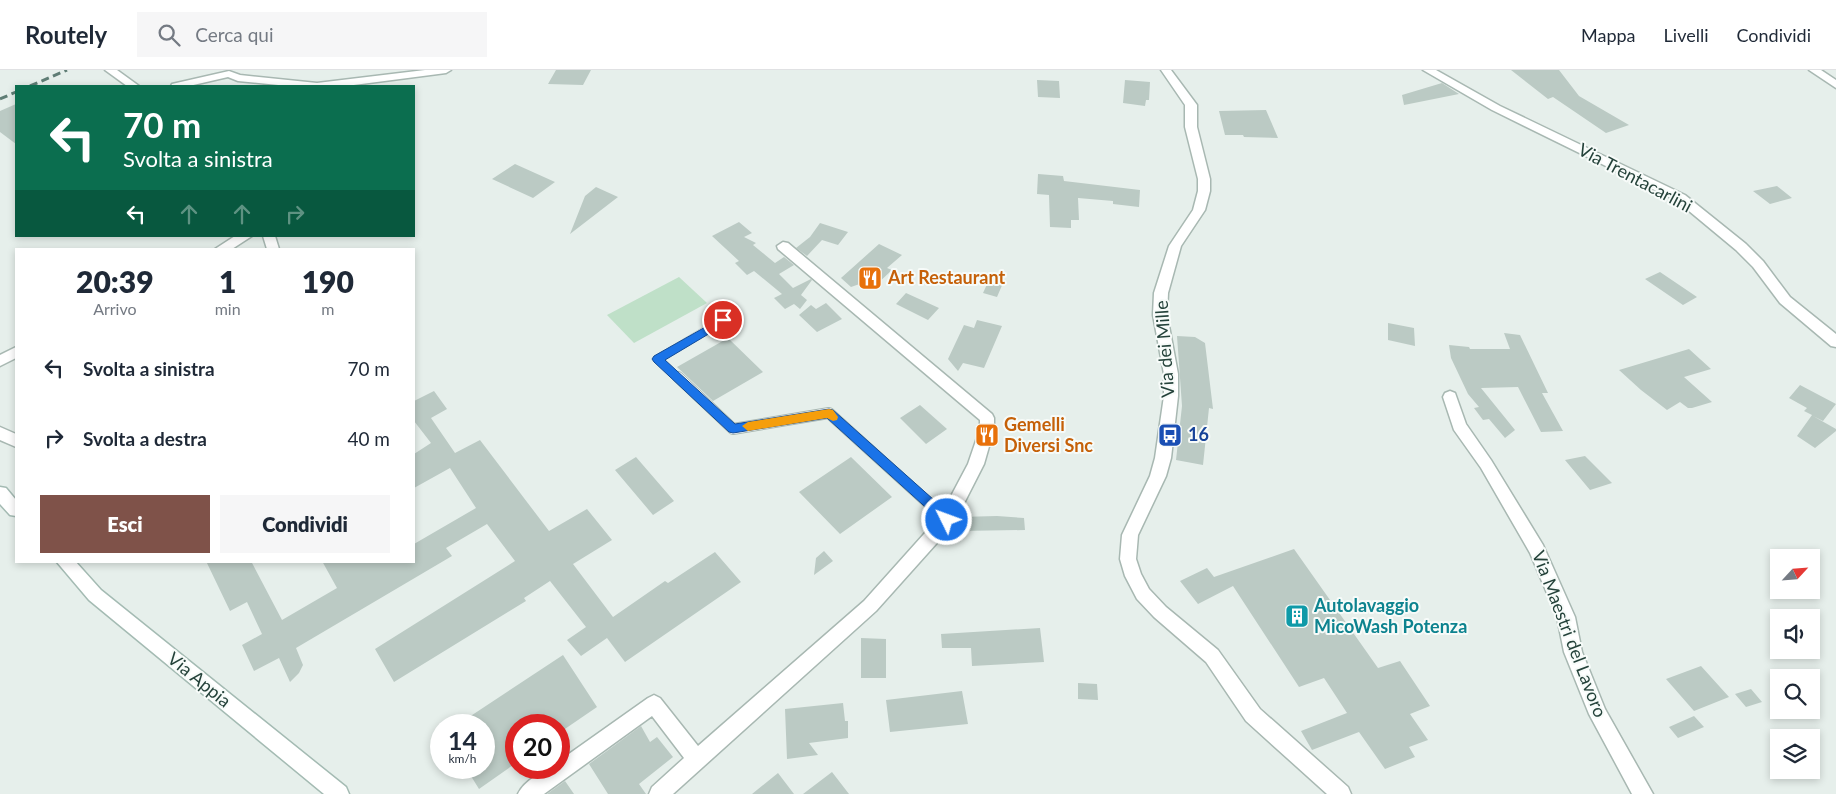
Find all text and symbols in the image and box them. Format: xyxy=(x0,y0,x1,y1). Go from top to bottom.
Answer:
search box xyxy=(137,12,487,57)
text: Routely xyxy=(25,20,107,49)
icon: search xyxy=(155,21,183,49)
text: Cerca qui xyxy=(195,23,273,46)
text: Mappa xyxy=(1581,24,1636,46)
text: Livelli xyxy=(1664,24,1708,46)
text: Condividi xyxy=(1736,24,1811,46)
text: 70 m xyxy=(123,103,201,145)
icon: left xyxy=(40,105,105,170)
street label: Via Trentacarlini xyxy=(1575,138,1696,216)
text: Svolta a sinistra xyxy=(123,145,273,172)
icon: left xyxy=(122,200,150,228)
icon: ahead xyxy=(175,200,203,228)
icon: ahead xyxy=(228,200,256,228)
icon: right xyxy=(281,200,309,228)
text: 20:39 xyxy=(76,263,154,299)
text: 1 xyxy=(219,263,236,299)
text: 190 xyxy=(302,263,354,299)
restaurant icon: Art Restaurant xyxy=(857,265,883,291)
place label: Art Restaurant xyxy=(887,266,1006,288)
text: Arrivo xyxy=(93,299,137,318)
text: min xyxy=(215,299,241,318)
text: m xyxy=(321,299,334,318)
pin xyxy=(702,299,744,341)
street label: Via dei Mille xyxy=(1150,300,1178,398)
icon: arrive xyxy=(709,306,737,334)
icon: left xyxy=(40,354,68,382)
text: Svolta a sinistra xyxy=(83,357,215,380)
text: 70 m xyxy=(347,357,390,380)
place label: Gemelli Diversi Snc xyxy=(1004,413,1093,456)
restaurant icon: Gemelli Diversi Snc xyxy=(974,422,1000,448)
bus stop icon: 16 xyxy=(1157,422,1183,448)
place label: 16 xyxy=(1188,423,1209,445)
icon: right xyxy=(40,424,68,452)
text: Svolta a destra xyxy=(83,427,207,450)
text: 40 m xyxy=(347,427,390,450)
position arrow xyxy=(920,493,972,545)
button: Esci xyxy=(40,495,210,553)
button: Condividi xyxy=(220,495,390,553)
street label: Via Maestri del Lavoro xyxy=(1528,547,1612,720)
north arrow xyxy=(1770,549,1820,599)
map controls xyxy=(1770,549,1820,779)
place label: Autolavaggio MicoWash Potenza xyxy=(1313,594,1467,637)
building icon: Autolavaggio MicoWash Potenza xyxy=(1284,603,1310,629)
button: sound xyxy=(1770,609,1820,659)
street label: Via Appia xyxy=(164,647,236,711)
button: search xyxy=(1770,669,1820,719)
speed limit sign: 20 xyxy=(505,714,570,779)
text: 14 xyxy=(448,725,477,755)
button: layers xyxy=(1770,729,1820,779)
text: km/h xyxy=(448,751,477,766)

